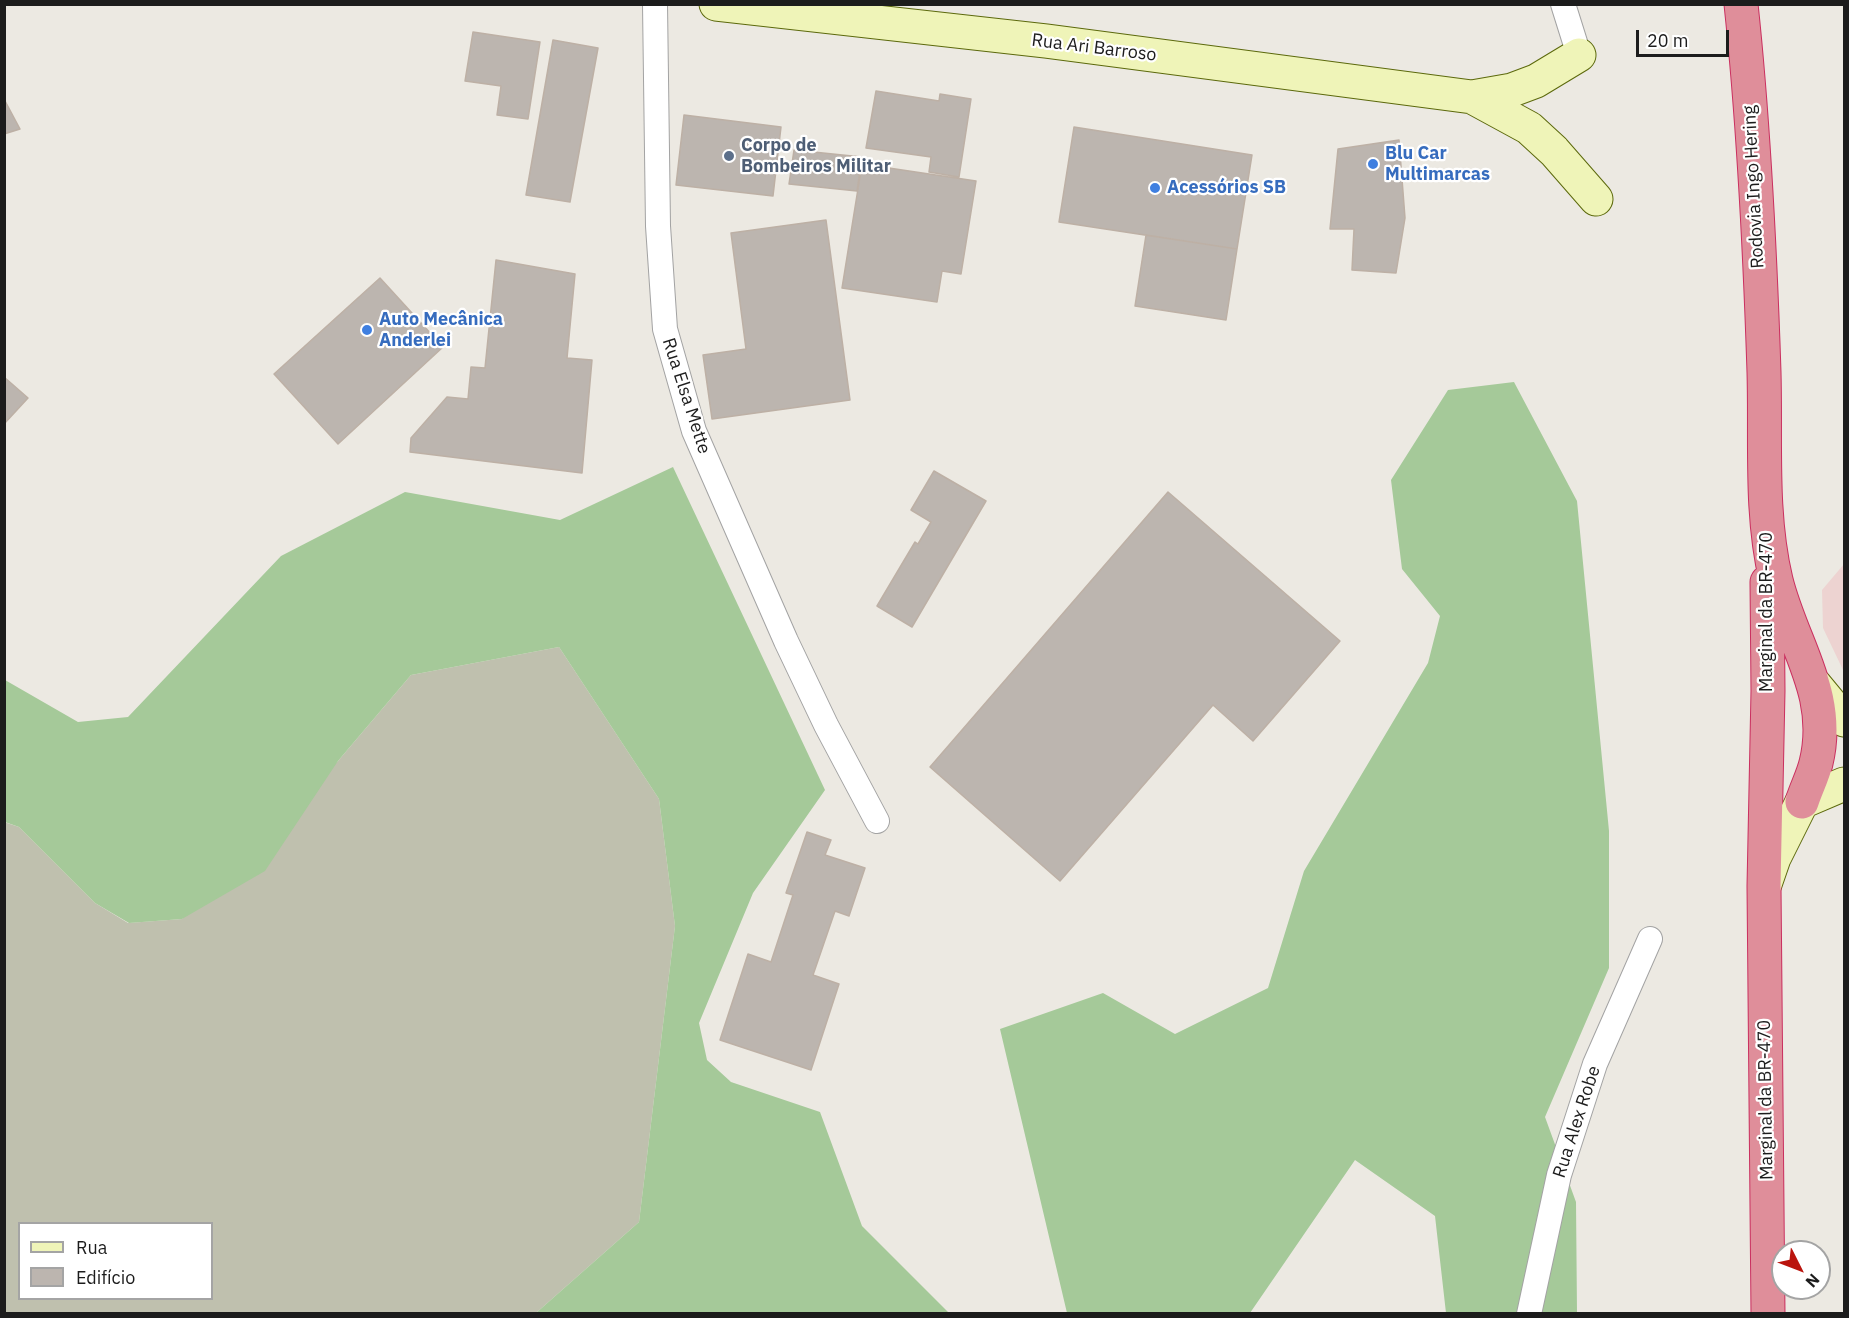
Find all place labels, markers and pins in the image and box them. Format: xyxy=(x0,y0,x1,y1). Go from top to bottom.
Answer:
place label: Corpo de Bombeiros Militar xyxy=(741,135,891,178)
place label: Blu Car Multimarcas xyxy=(1385,143,1490,186)
marker: Corpo de Bombeiros Militar xyxy=(722,149,736,163)
marker: Blu Car Multimarcas xyxy=(1366,157,1380,171)
place label: Acessórios SB xyxy=(1167,177,1286,199)
marker: Acessórios SB xyxy=(1148,181,1162,195)
place label: Auto Mecânica Anderlei xyxy=(379,309,503,352)
marker: Auto Mecânica Anderlei xyxy=(360,323,374,337)

